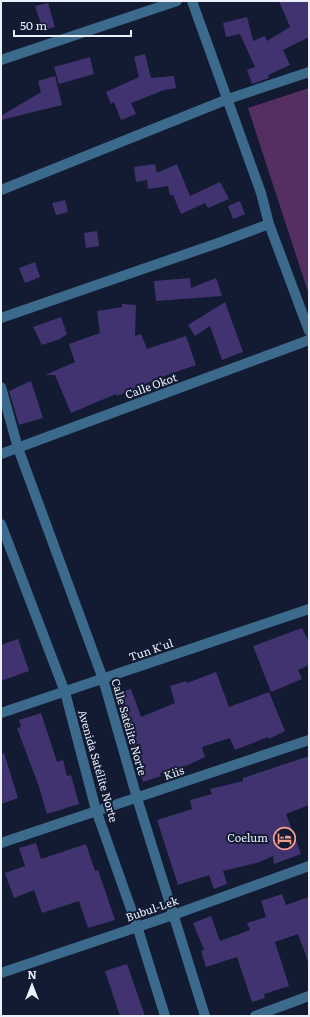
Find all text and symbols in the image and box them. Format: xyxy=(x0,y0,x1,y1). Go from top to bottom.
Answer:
scale bar xyxy=(14,12,131,38)
text: 50 m xyxy=(20,16,47,34)
street label: Calle Okot xyxy=(122,368,179,402)
street label: Tun K'ul xyxy=(126,634,175,664)
street label: Calle Satélite Norte xyxy=(108,676,152,777)
street label: Avenida Satélite Norte xyxy=(75,708,123,824)
street label: Kiis xyxy=(161,761,186,783)
hotel icon: Coelum xyxy=(271,825,297,851)
place label: Coelum xyxy=(227,829,268,845)
street label: Bubul-Lek xyxy=(123,892,180,924)
north arrow xyxy=(12,965,52,1005)
text: N xyxy=(27,966,37,982)

